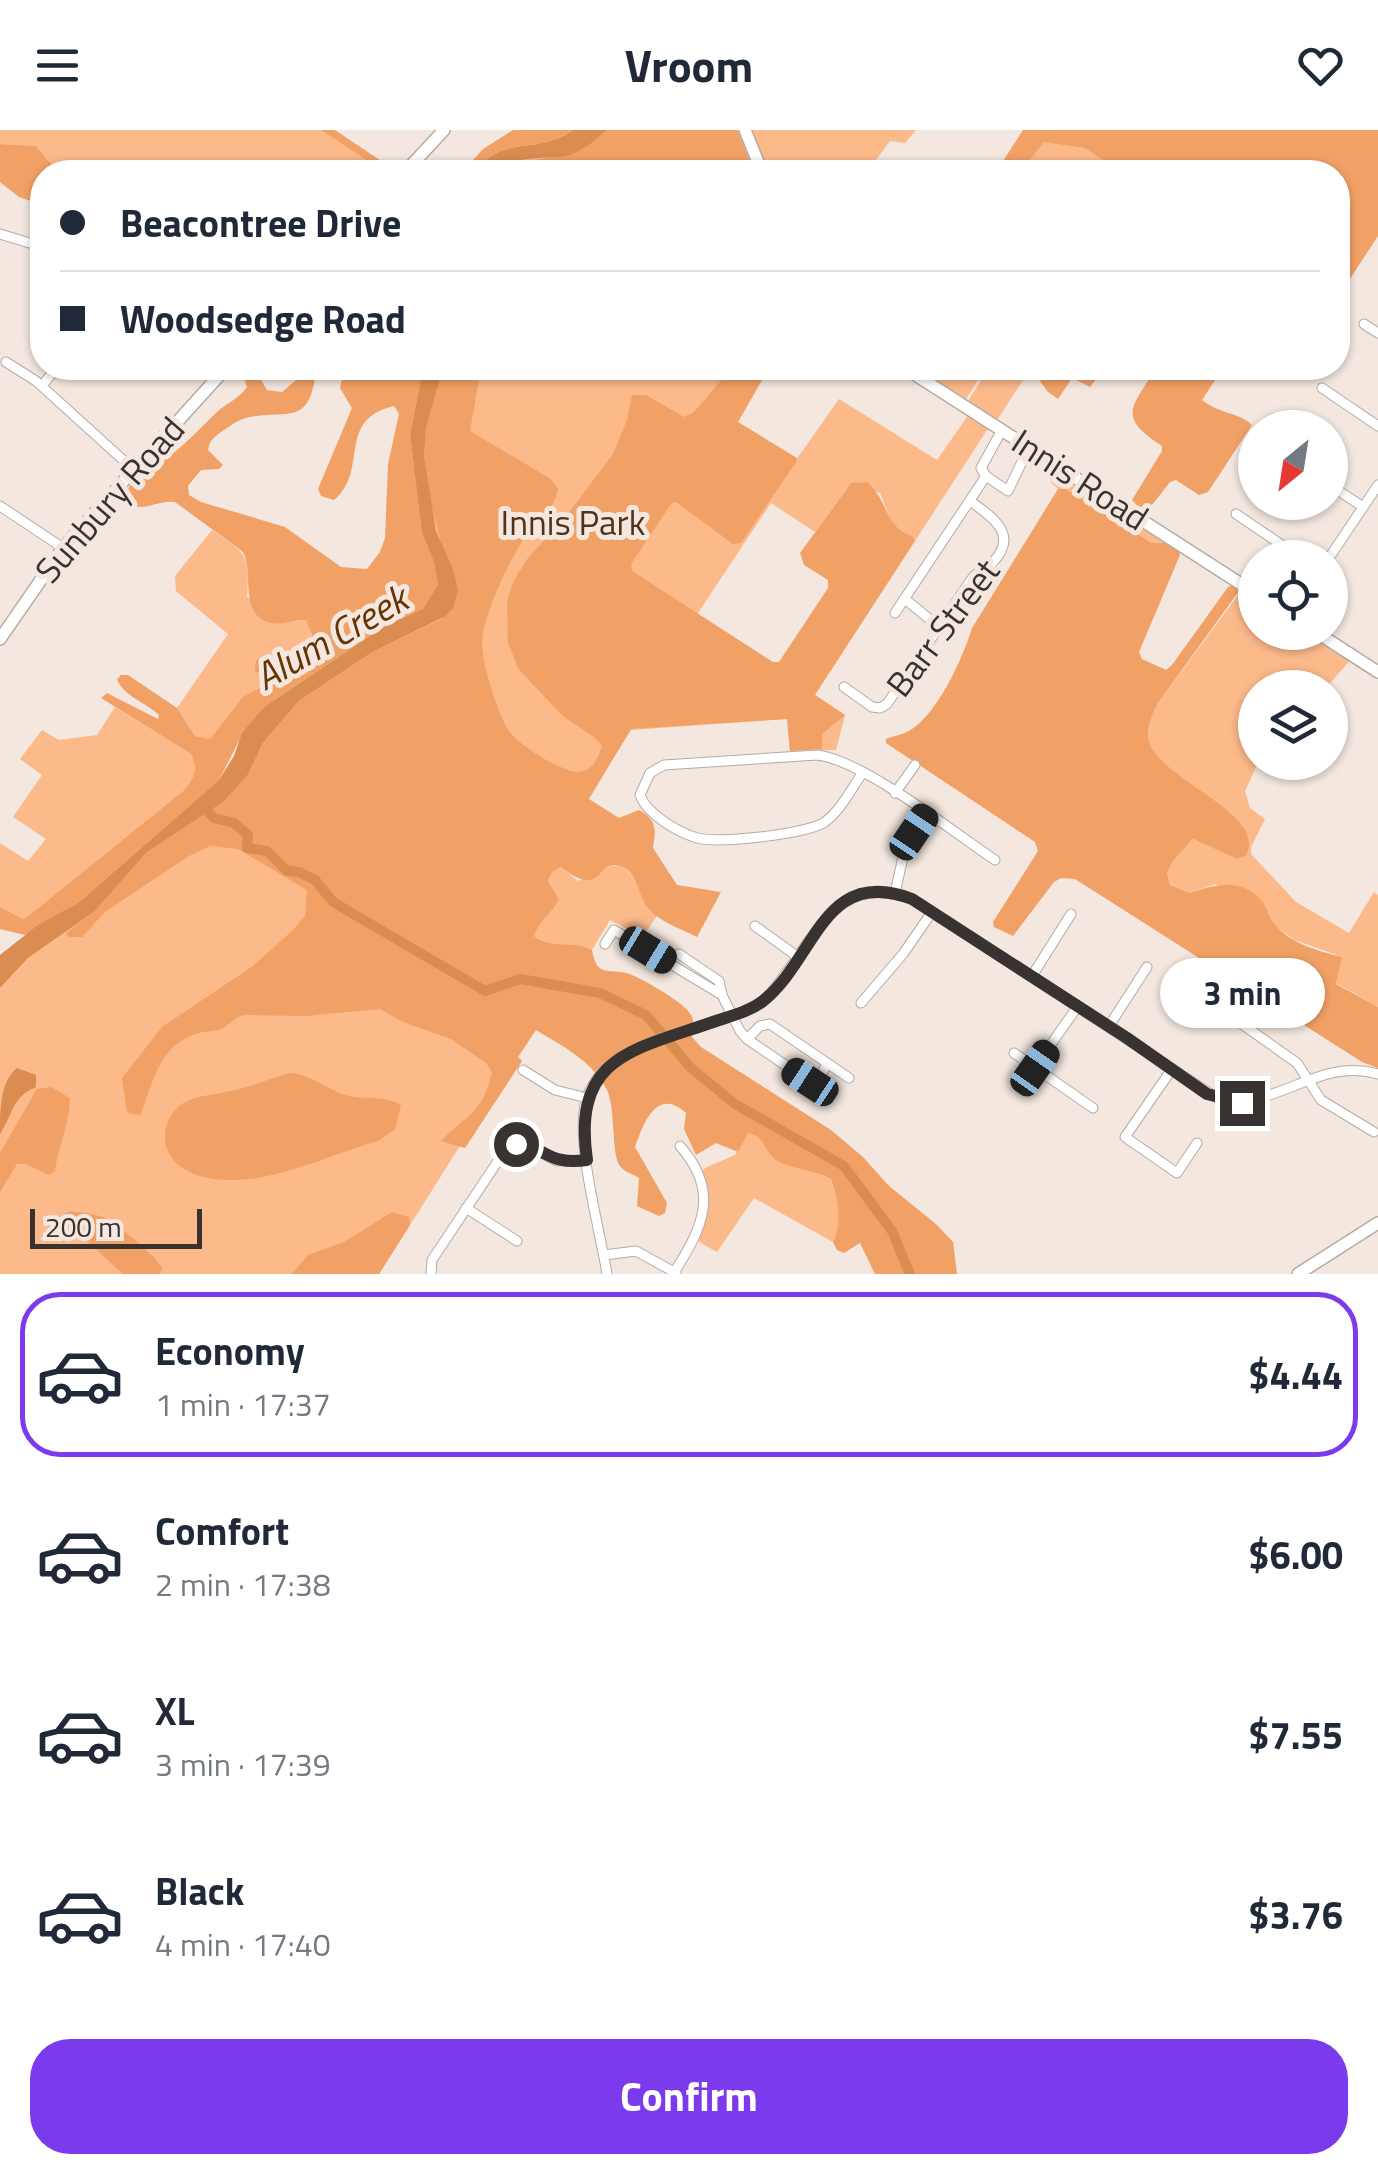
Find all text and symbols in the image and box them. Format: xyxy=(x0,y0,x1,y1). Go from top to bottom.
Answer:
text: Vroom xyxy=(625,31,753,99)
icon: menu xyxy=(30,38,85,93)
icon: heart xyxy=(1293,38,1348,93)
text: Beacontree Drive xyxy=(120,194,401,252)
text: Woodsedge Road xyxy=(120,290,406,348)
street label: Sunbury Road xyxy=(21,404,197,595)
north arrow xyxy=(1238,410,1348,520)
map controls xyxy=(1238,410,1348,780)
street label: Innis Road xyxy=(1001,415,1160,544)
park label: Innis Park xyxy=(501,495,646,549)
button: locate xyxy=(1238,540,1348,650)
street label: Barr Street xyxy=(872,547,1012,708)
water label: Alum Creek xyxy=(243,568,422,704)
button: layers xyxy=(1238,670,1348,780)
car xyxy=(885,799,943,865)
car xyxy=(615,922,681,978)
callout: 3 min xyxy=(1160,958,1324,1028)
text: 3 min xyxy=(1204,969,1281,1017)
car xyxy=(1006,1035,1064,1101)
car xyxy=(777,1053,843,1111)
route end xyxy=(1220,1081,1265,1126)
route start xyxy=(494,1122,539,1167)
scale bar xyxy=(30,1204,202,1248)
text: 200 m xyxy=(45,1205,122,1248)
text: Economy xyxy=(155,1322,305,1380)
icon: car xyxy=(35,1330,125,1420)
text: $4.44 xyxy=(1248,1346,1343,1404)
text: 1 min · 17:37 xyxy=(155,1380,331,1428)
text: Comfort xyxy=(155,1502,289,1560)
icon: car xyxy=(35,1510,125,1600)
text: $6.00 xyxy=(1248,1526,1343,1584)
text: 2 min · 17:38 xyxy=(155,1560,331,1608)
text: XL xyxy=(155,1682,195,1740)
icon: car xyxy=(35,1690,125,1780)
text: $7.55 xyxy=(1248,1706,1343,1764)
text: 3 min · 17:39 xyxy=(155,1740,331,1788)
text: Black xyxy=(155,1862,244,1920)
icon: car xyxy=(35,1870,125,1960)
text: $3.76 xyxy=(1248,1886,1343,1944)
text: 4 min · 17:40 xyxy=(155,1920,331,1968)
button: Confirm xyxy=(30,2039,1348,2154)

